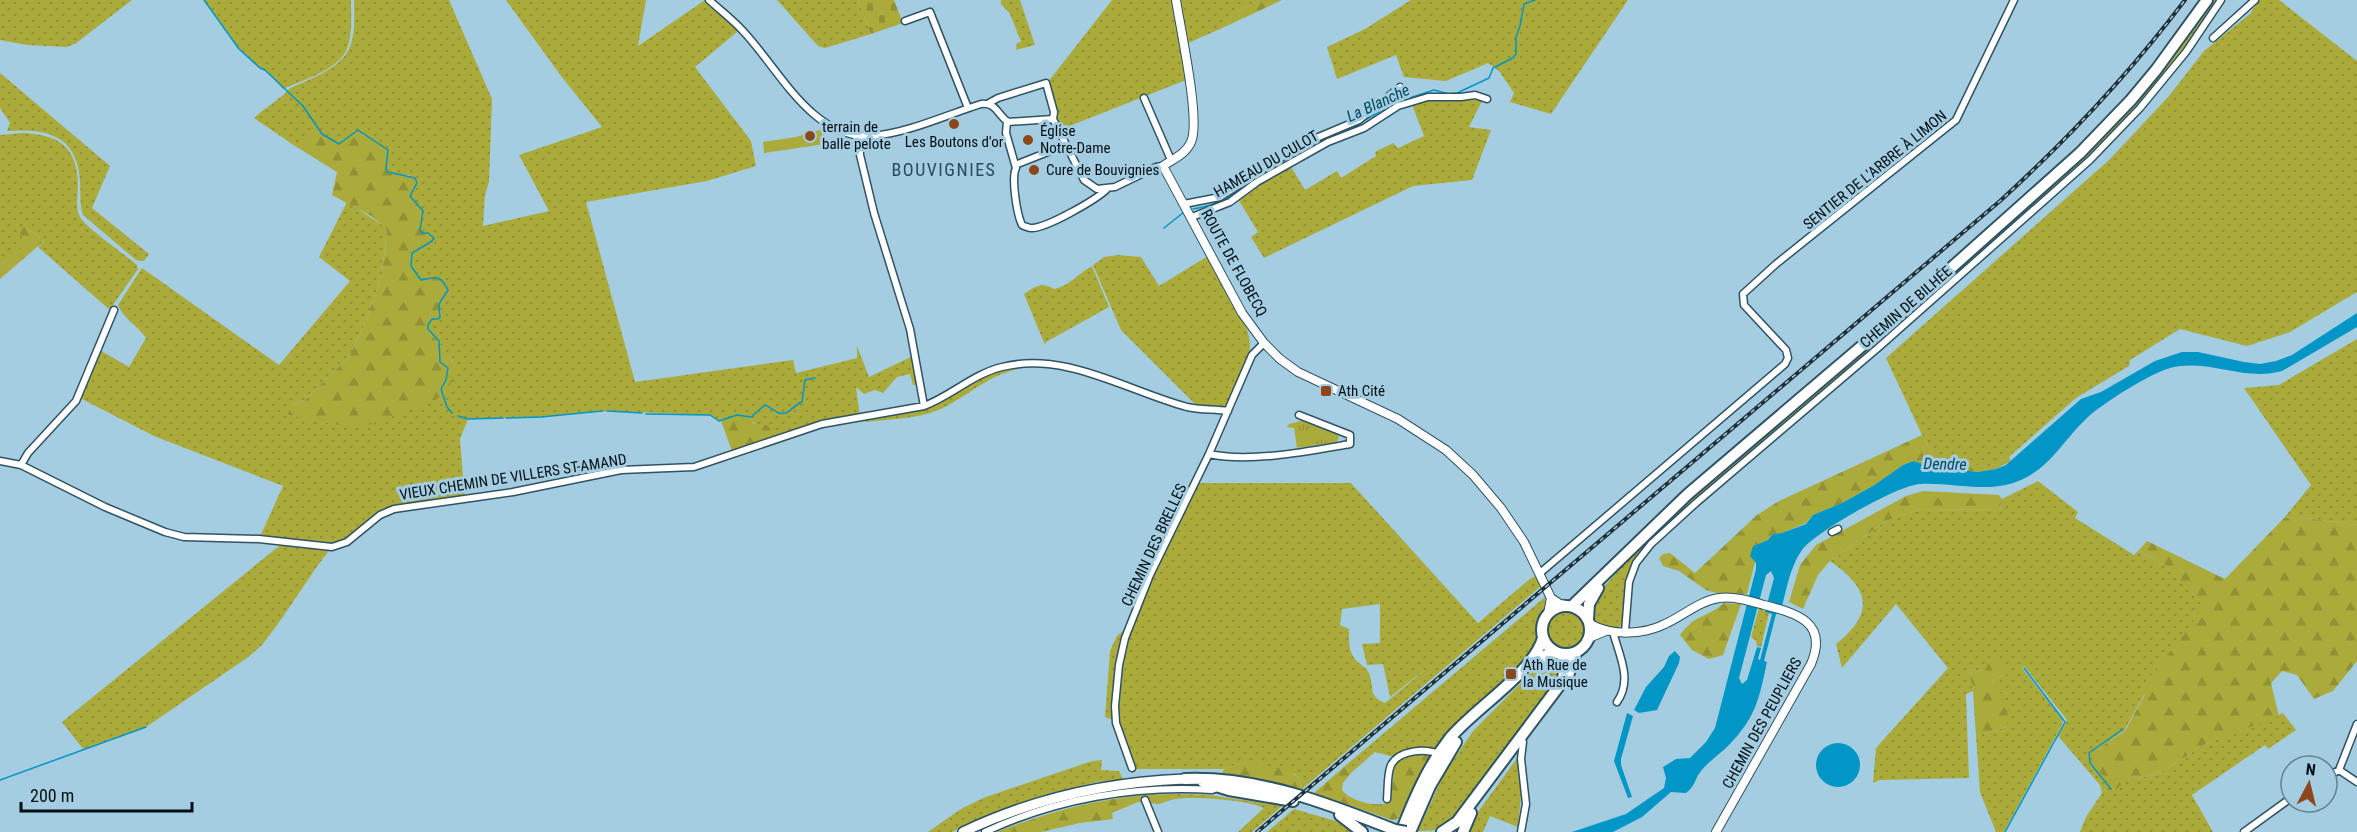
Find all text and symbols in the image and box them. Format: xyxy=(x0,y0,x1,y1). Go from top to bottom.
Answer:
water label: La Blanche xyxy=(1343,80,1413,126)
street label: SENTIER DE L'ARBRE À LIMON xyxy=(1800,107,1950,233)
marker: Les Boutons d'or xyxy=(947,117,961,131)
place label: terrain de balle pelote xyxy=(822,118,891,153)
place label: Église Notre-Dame xyxy=(1040,122,1111,157)
street label: HAMEAU DU CULOT xyxy=(1210,127,1322,201)
marker: terrain de balle pelote xyxy=(803,129,817,143)
place label: Les Boutons d'or xyxy=(905,133,1004,151)
marker: Église Notre-Dame xyxy=(1021,133,1035,147)
district label: BOUVIGNIES xyxy=(892,159,996,180)
place label: Cure de Bouvignies xyxy=(1046,161,1160,179)
marker: Cure de Bouvignies xyxy=(1027,163,1041,177)
street label: ROUTE DE FLOBECQ xyxy=(1197,206,1271,320)
street label: CHEMIN DE BILHÉE xyxy=(1856,262,1956,352)
place label: Ath Cité xyxy=(1338,382,1385,400)
marker: Ath Cité xyxy=(1319,384,1333,398)
street label: VIEUX CHEMIN DE VILLERS ST-AMAND xyxy=(398,450,628,504)
water label: Dendre xyxy=(1923,454,1967,474)
street label: CHEMIN DES BRELLES xyxy=(1118,481,1190,609)
street label: CHEMIN DES PEUPLIERS xyxy=(1719,654,1806,792)
place label: Ath Rue de la Musique xyxy=(1523,656,1588,691)
marker: Ath Rue de la Musique xyxy=(1504,667,1518,681)
north arrow xyxy=(2279,754,2339,814)
text: N xyxy=(2305,760,2317,780)
scale bar xyxy=(21,775,192,813)
text: 200 m xyxy=(30,785,74,806)

